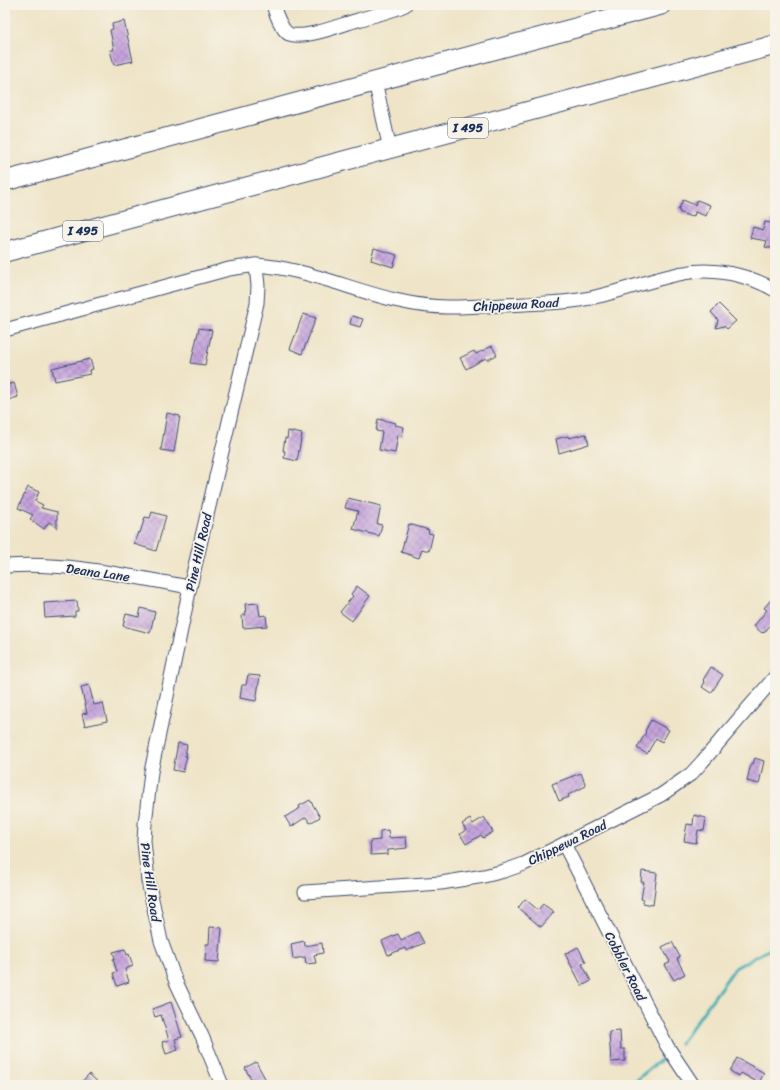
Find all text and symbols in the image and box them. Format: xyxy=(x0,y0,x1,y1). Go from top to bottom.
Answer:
road number: I 495 xyxy=(448,118,488,138)
road number: I 495 xyxy=(63,221,103,241)
street label: Chippewa Road xyxy=(473,291,561,318)
street label: Pine Hill Road xyxy=(178,510,219,594)
street label: Deana Lane xyxy=(65,557,132,588)
street label: Chippewa Road xyxy=(524,813,612,872)
street label: Pine Hill Road xyxy=(134,841,168,924)
street label: Cobbler Road xyxy=(598,927,653,1006)

